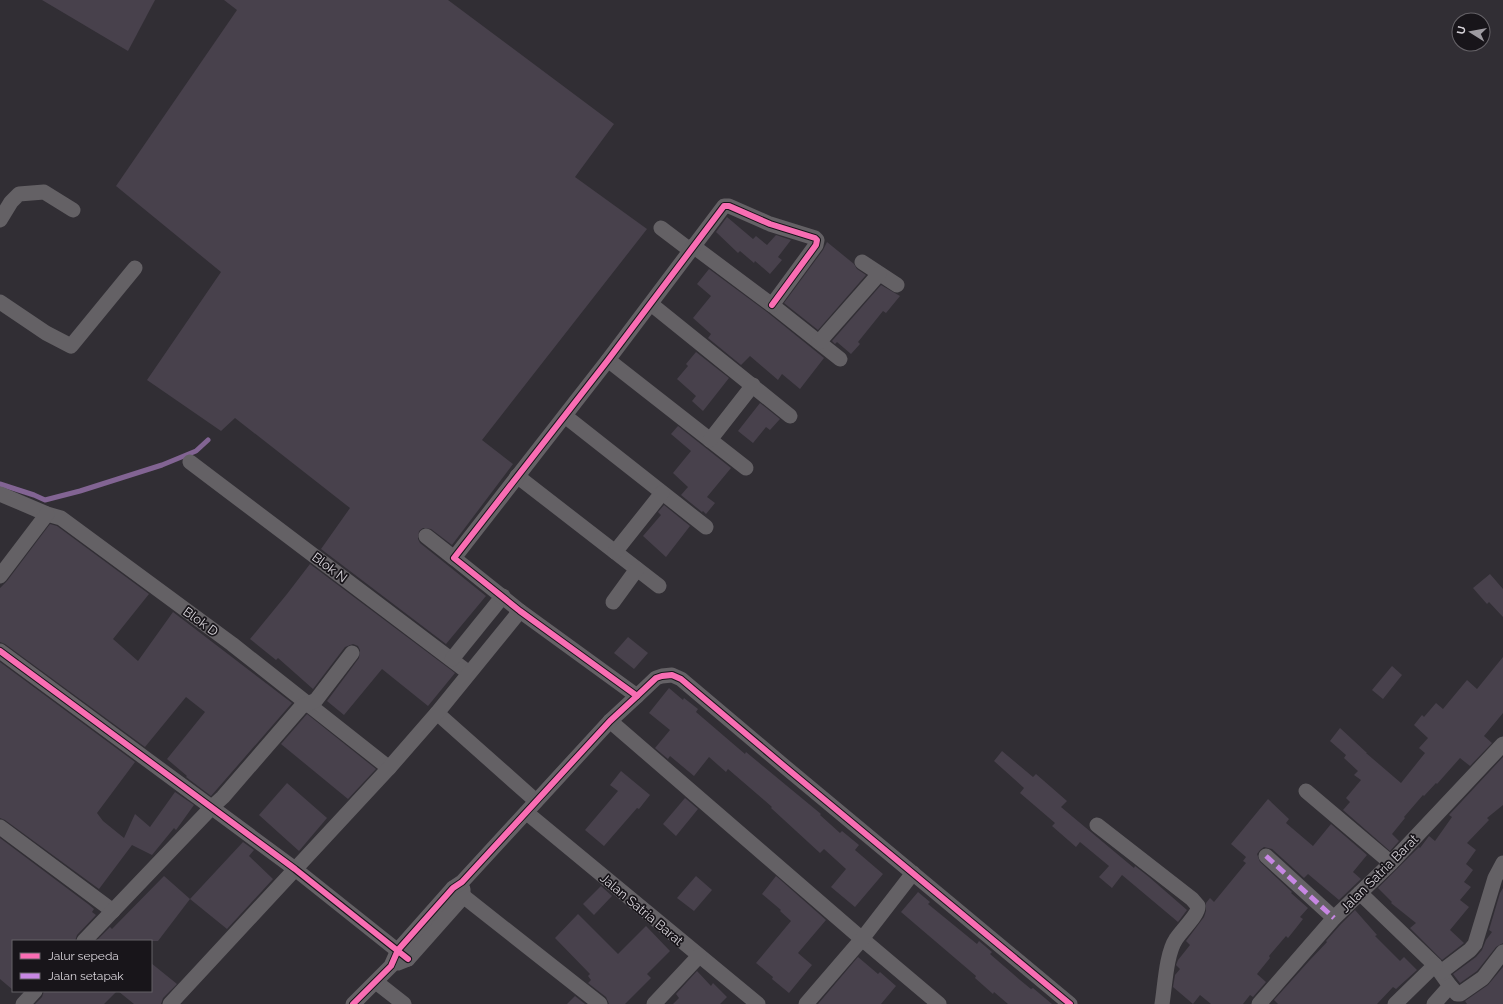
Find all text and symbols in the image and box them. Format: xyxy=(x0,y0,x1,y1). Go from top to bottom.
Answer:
north arrow xyxy=(1451,12,1491,52)
text: U xyxy=(1455,25,1469,35)
street label: Blok N xyxy=(309,549,350,585)
street label: Blok D xyxy=(180,604,221,639)
street label: Jalan Satria Barat xyxy=(1337,831,1422,915)
street label: Jalan Satria Barat xyxy=(597,870,687,949)
legend xyxy=(12,940,152,992)
text: Jalur sepeda xyxy=(48,949,119,963)
text: Jalan setapak xyxy=(48,969,124,983)

